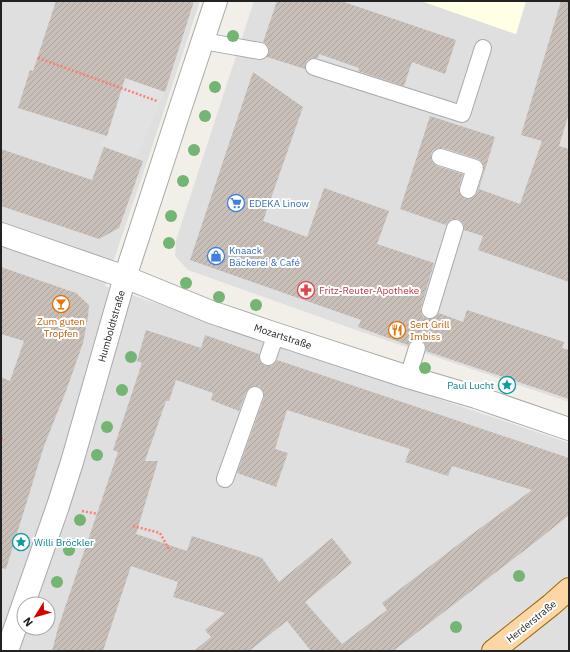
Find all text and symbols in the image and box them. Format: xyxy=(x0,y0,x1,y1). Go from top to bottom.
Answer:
supermarket icon: EDEKA Linow xyxy=(226,193,246,213)
place label: EDEKA Linow xyxy=(249,197,309,210)
place label: Knaack Bäckerei & Café xyxy=(229,244,301,269)
shop icon: Knaack Bäckerei & Café xyxy=(206,246,226,266)
pharmacy icon: Fritz-Reuter-Apotheke xyxy=(296,280,316,300)
place label: Fritz-Reuter-Apotheke xyxy=(319,284,420,297)
street label: Humboldtstraße xyxy=(95,288,128,364)
bar icon: Zum guten Tropfen xyxy=(51,294,71,314)
place label: Zum guten Tropfen xyxy=(37,315,85,340)
place label: Sert Grill Imbiss xyxy=(410,318,450,343)
restaurant icon: Sert Grill Imbiss xyxy=(387,320,407,340)
street label: Mozartstraße xyxy=(252,321,314,352)
place icon: Paul Lucht xyxy=(497,375,517,395)
place label: Paul Lucht xyxy=(447,379,494,392)
place icon: Willi Bröckler xyxy=(11,532,31,552)
place label: Willi Bröckler xyxy=(34,536,94,549)
north arrow xyxy=(16,596,56,636)
street label: Herderstraße xyxy=(504,597,559,645)
text: N xyxy=(20,615,36,629)

